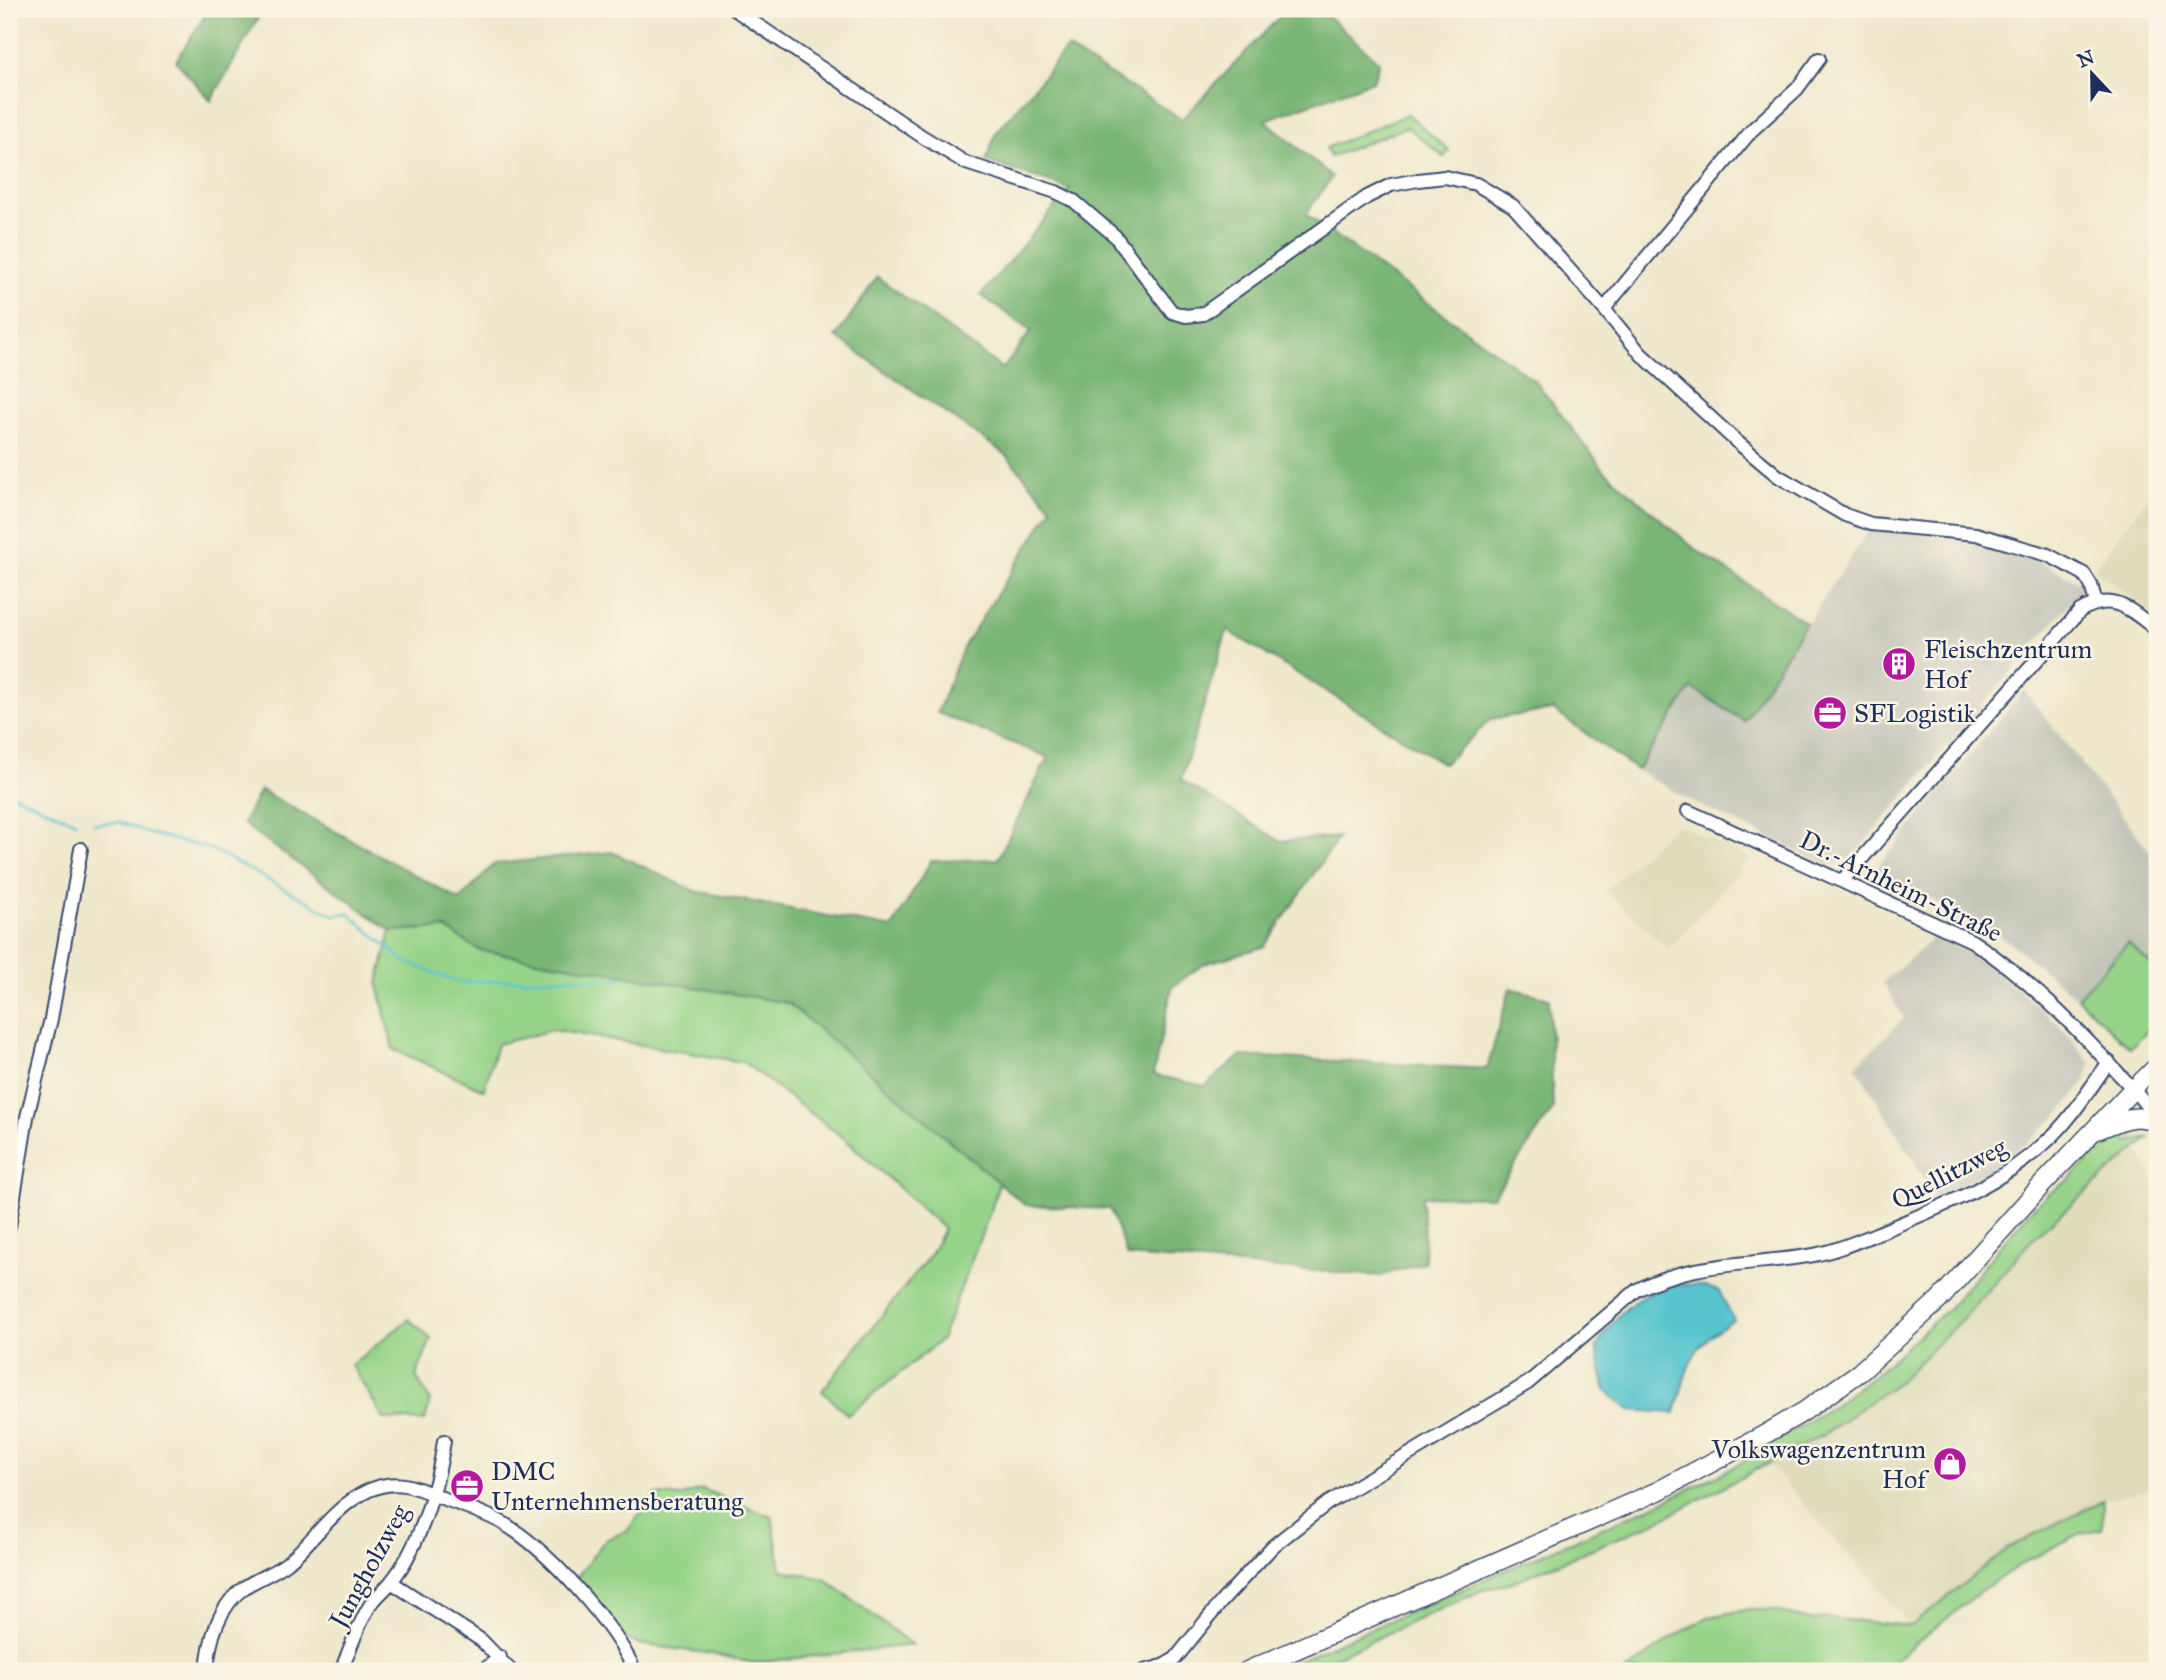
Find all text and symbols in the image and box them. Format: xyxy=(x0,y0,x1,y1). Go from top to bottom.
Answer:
north arrow xyxy=(2058,38,2128,108)
text: N xyxy=(2074,45,2098,72)
place label: Fleischzentrum Hof xyxy=(1924,633,2093,695)
building icon: Fleischzentrum Hof xyxy=(1880,645,1918,683)
office icon: SFLogistik xyxy=(1811,694,1849,732)
place label: SFLogistik xyxy=(1854,697,1977,729)
street label: Dr.-Arnheim-Straße xyxy=(1795,823,2008,949)
street label: Quellitzweg xyxy=(1886,1130,2013,1216)
place label: Volkswagenzentrum Hof xyxy=(1710,1433,1930,1495)
shop icon: Volkswagenzentrum Hof xyxy=(1931,1445,1969,1483)
place label: DMC Unternehmensberatung xyxy=(491,1455,744,1517)
office icon: DMC Unternehmensberatung xyxy=(448,1467,486,1505)
street label: Jungholzweg xyxy=(321,1498,416,1636)

